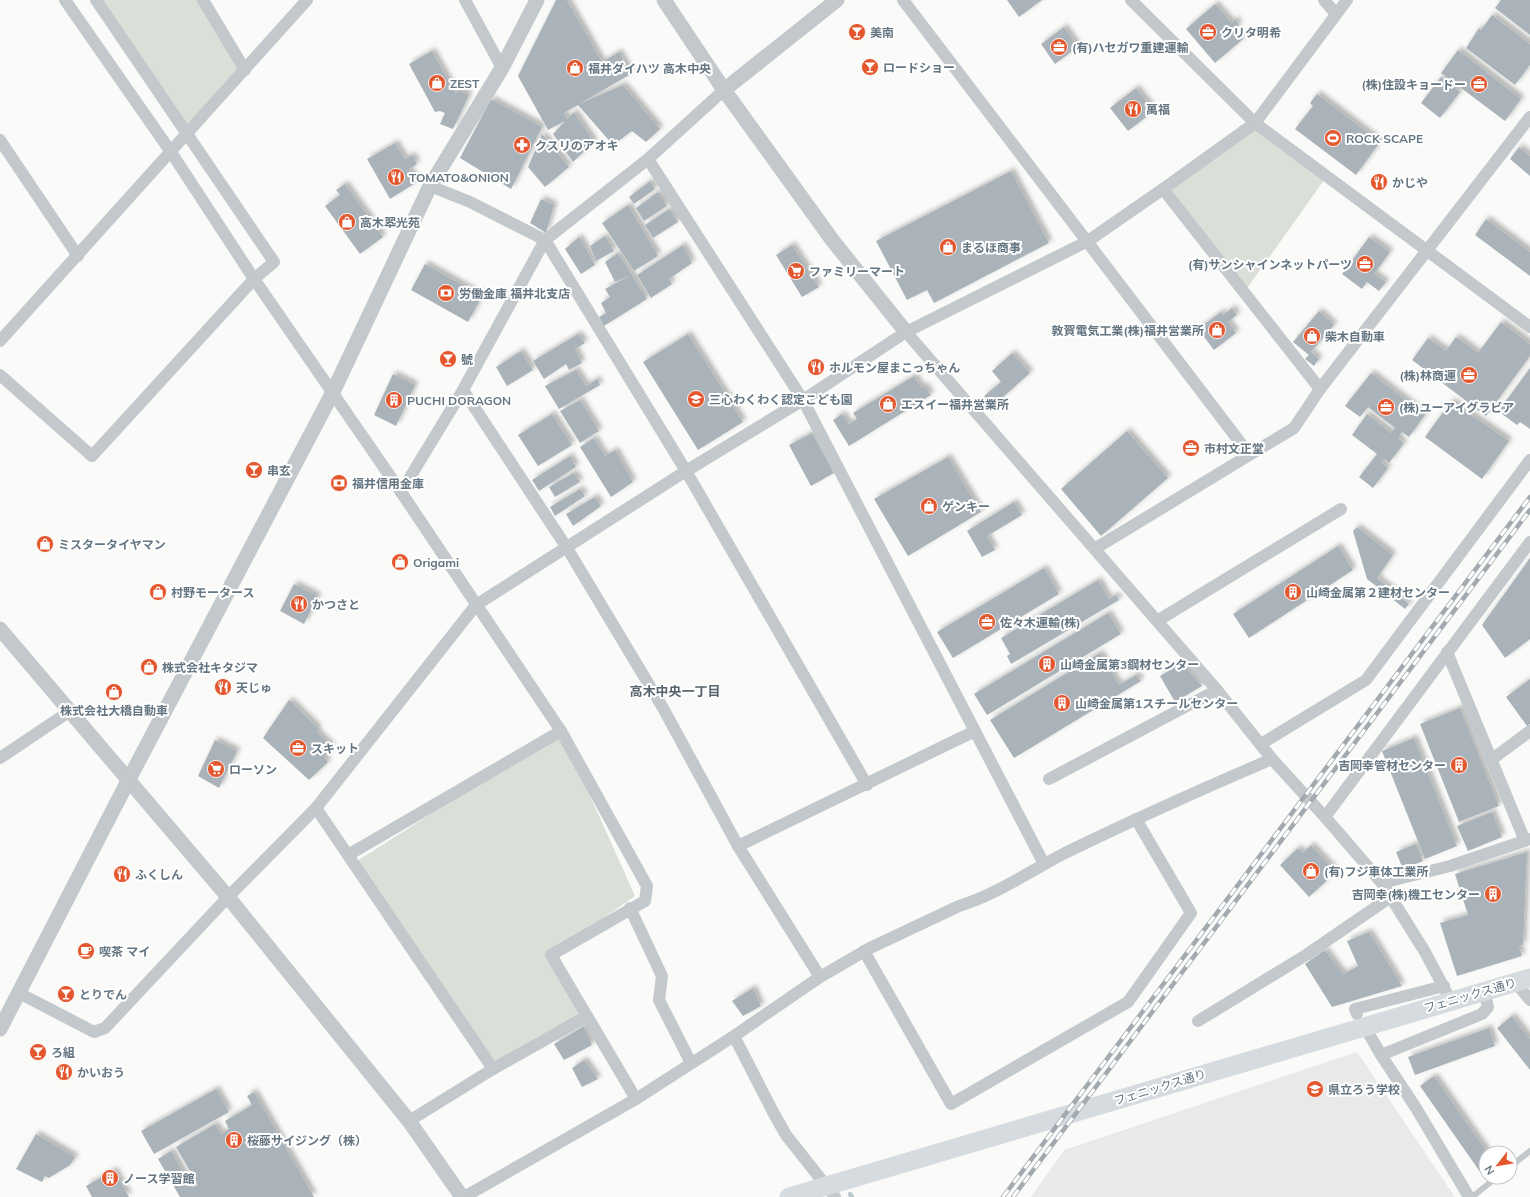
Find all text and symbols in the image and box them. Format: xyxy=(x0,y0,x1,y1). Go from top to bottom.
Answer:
bar icon: 美南 xyxy=(847,22,867,42)
office icon: クリタ明希 xyxy=(1198,22,1218,42)
place label: 美南 xyxy=(870,25,894,40)
place label: クリタ明希 xyxy=(1221,25,1281,40)
office icon: (有)ハセガワ重建運輸 xyxy=(1049,37,1069,57)
place label: (有)ハセガワ重建運輸 xyxy=(1072,40,1189,55)
bar icon: ロードショー xyxy=(860,57,880,77)
shop icon: 福井ダイハツ 高木中央 xyxy=(565,58,585,78)
place label: ロードショー xyxy=(883,60,955,75)
place label: 福井ダイハツ 高木中央 xyxy=(588,61,711,76)
shop icon: ZEST xyxy=(427,73,447,93)
office icon: (株)住設キョードー xyxy=(1469,74,1489,94)
place label: ZEST xyxy=(450,76,480,91)
place label: (株)住設キョードー xyxy=(1361,77,1466,92)
restaurant icon: 萬福 xyxy=(1123,99,1143,119)
place label: 萬福 xyxy=(1146,102,1170,117)
sports icon: ROCK SCAPE xyxy=(1323,128,1343,148)
place label: ROCK SCAPE xyxy=(1346,131,1423,146)
pharmacy icon: クスリのアオキ xyxy=(512,135,532,155)
place label: クスリのアオキ xyxy=(535,138,619,153)
restaurant icon: TOMATO&ONION xyxy=(386,167,406,187)
place label: TOMATO&ONION xyxy=(409,170,509,185)
restaurant icon: かじや xyxy=(1369,172,1389,192)
place label: かじや xyxy=(1392,175,1428,190)
shop icon: 高木翆光苑 xyxy=(337,212,357,232)
place label: 高木翆光苑 xyxy=(360,215,420,230)
shop icon: まるほ商事 xyxy=(938,237,958,257)
place label: まるほ商事 xyxy=(961,240,1021,255)
office icon: (有)サンシャインネットパーツ xyxy=(1355,254,1375,274)
place label: (有)サンシャインネットパーツ xyxy=(1188,257,1352,272)
supermarket icon: ファミリーマート xyxy=(786,261,806,281)
place label: ファミリーマート xyxy=(809,264,905,279)
bank icon: 労働金庫 福井北支店 xyxy=(436,283,456,303)
place label: 労働金庫 福井北支店 xyxy=(459,286,570,301)
shop icon: 敦賀電気工業(株)福井営業所 xyxy=(1207,320,1227,340)
place label: 敦賀電気工業(株)福井営業所 xyxy=(1051,323,1204,338)
shop icon: 柴木自動車 xyxy=(1302,326,1322,346)
place label: 柴木自動車 xyxy=(1325,329,1385,344)
bar icon: 號 xyxy=(438,349,458,369)
place label: 號 xyxy=(461,352,473,367)
restaurant icon: ホルモン屋まこっちゃん xyxy=(806,357,826,377)
place label: ホルモン屋まこっちゃん xyxy=(829,360,960,375)
office icon: (株)林商運 xyxy=(1459,365,1479,385)
place label: (株)林商運 xyxy=(1399,368,1456,383)
school or university icon: 三心わくわく認定こども園 xyxy=(686,389,706,409)
building icon: PUCHI DORAGON xyxy=(384,390,404,410)
place label: 三心わくわく認定こども園 xyxy=(709,392,853,407)
place label: PUCHI DORAGON xyxy=(407,393,511,408)
shop icon: エスイー福井営業所 xyxy=(878,394,898,414)
place label: エスイー福井営業所 xyxy=(901,397,1009,412)
office icon: (株)ユーアイグラビア xyxy=(1376,397,1396,417)
place label: (株)ユーアイグラビア xyxy=(1399,400,1514,415)
office icon: 市村文正堂 xyxy=(1181,438,1201,458)
place label: 市村文正堂 xyxy=(1204,441,1264,456)
bar icon: 串玄 xyxy=(244,460,264,480)
place label: 串玄 xyxy=(267,463,291,478)
bank icon: 福井信用金庫 xyxy=(329,473,349,493)
place label: 福井信用金庫 xyxy=(352,476,424,491)
shop icon: ゲンキー xyxy=(919,496,939,516)
place label: ゲンキー xyxy=(942,499,990,514)
shop icon: ミスタータイヤマン xyxy=(35,534,55,554)
place label: ミスタータイヤマン xyxy=(58,537,166,552)
shop icon: Origami xyxy=(390,552,410,572)
place label: Origami xyxy=(413,555,459,570)
shop icon: 村野モータース xyxy=(148,582,168,602)
building icon: 山崎金属第２建材センター xyxy=(1283,582,1303,602)
place label: 村野モータース xyxy=(171,585,254,600)
place label: 山崎金属第２建材センター xyxy=(1306,585,1450,600)
restaurant icon: かつさと xyxy=(289,594,309,614)
place label: かつさと xyxy=(312,597,360,612)
office icon: 佐々木運輸(株) xyxy=(977,612,997,632)
place label: 佐々木運輸(株) xyxy=(1000,615,1081,630)
building icon: 山崎金属第3鋼材センター xyxy=(1037,654,1057,674)
shop icon: 株式会社キタジマ xyxy=(139,657,159,677)
place label: 山崎金属第3鋼材センター xyxy=(1060,657,1199,672)
place label: 株式会社キタジマ xyxy=(162,660,258,675)
restaurant icon: 天じゅ xyxy=(213,677,233,697)
place label: 天じゅ xyxy=(236,680,272,695)
shop icon: 株式会社大橋自動車 xyxy=(104,682,124,702)
district label: 高木中央一丁目 xyxy=(629,683,721,699)
building icon: 山崎金属第1スチールセンター xyxy=(1052,693,1072,713)
place label: 山崎金属第1スチールセンター xyxy=(1075,696,1238,711)
place label: 株式会社大橋自動車 xyxy=(60,703,168,718)
office icon: スキット xyxy=(288,738,308,758)
place label: スキット xyxy=(311,741,359,756)
building icon: 吉岡幸管材センター xyxy=(1449,755,1469,775)
place label: 吉岡幸管材センター xyxy=(1338,758,1446,773)
supermarket icon: ローソン xyxy=(206,759,226,779)
place label: ローソン xyxy=(229,762,277,777)
shop icon: (有)フジ車体工業所 xyxy=(1301,861,1321,881)
restaurant icon: ふくしん xyxy=(112,864,132,884)
place label: (有)フジ車体工業所 xyxy=(1324,864,1429,879)
place label: ふくしん xyxy=(135,867,183,882)
building icon: 吉岡幸(株)機工センター xyxy=(1483,884,1503,904)
place label: 吉岡幸(株)機工センター xyxy=(1351,887,1480,902)
cafe icon: 喫茶 マイ xyxy=(76,941,96,961)
place label: 喫茶 マイ xyxy=(99,944,150,959)
street label: フェニックス通り xyxy=(1422,975,1518,1015)
bar icon: とりでん xyxy=(56,984,76,1004)
place label: とりでん xyxy=(79,987,127,1002)
bar icon: ろ組 xyxy=(28,1042,48,1062)
place label: ろ組 xyxy=(51,1045,75,1060)
restaurant icon: かいおう xyxy=(54,1062,74,1082)
place label: かいおう xyxy=(77,1065,125,1080)
street label: フェニックス通り xyxy=(1112,1066,1208,1108)
school or university icon: 県立ろう学校 xyxy=(1305,1079,1325,1099)
place label: 県立ろう学校 xyxy=(1328,1082,1400,1097)
building icon: 桜藤サイジング（株） xyxy=(224,1130,244,1150)
place label: 桜藤サイジング（株） xyxy=(247,1133,367,1148)
north arrow xyxy=(1478,1145,1518,1185)
text: N xyxy=(1481,1163,1498,1177)
building icon: ノース学習館 xyxy=(100,1168,120,1188)
place label: ノース学習館 xyxy=(123,1171,194,1186)

